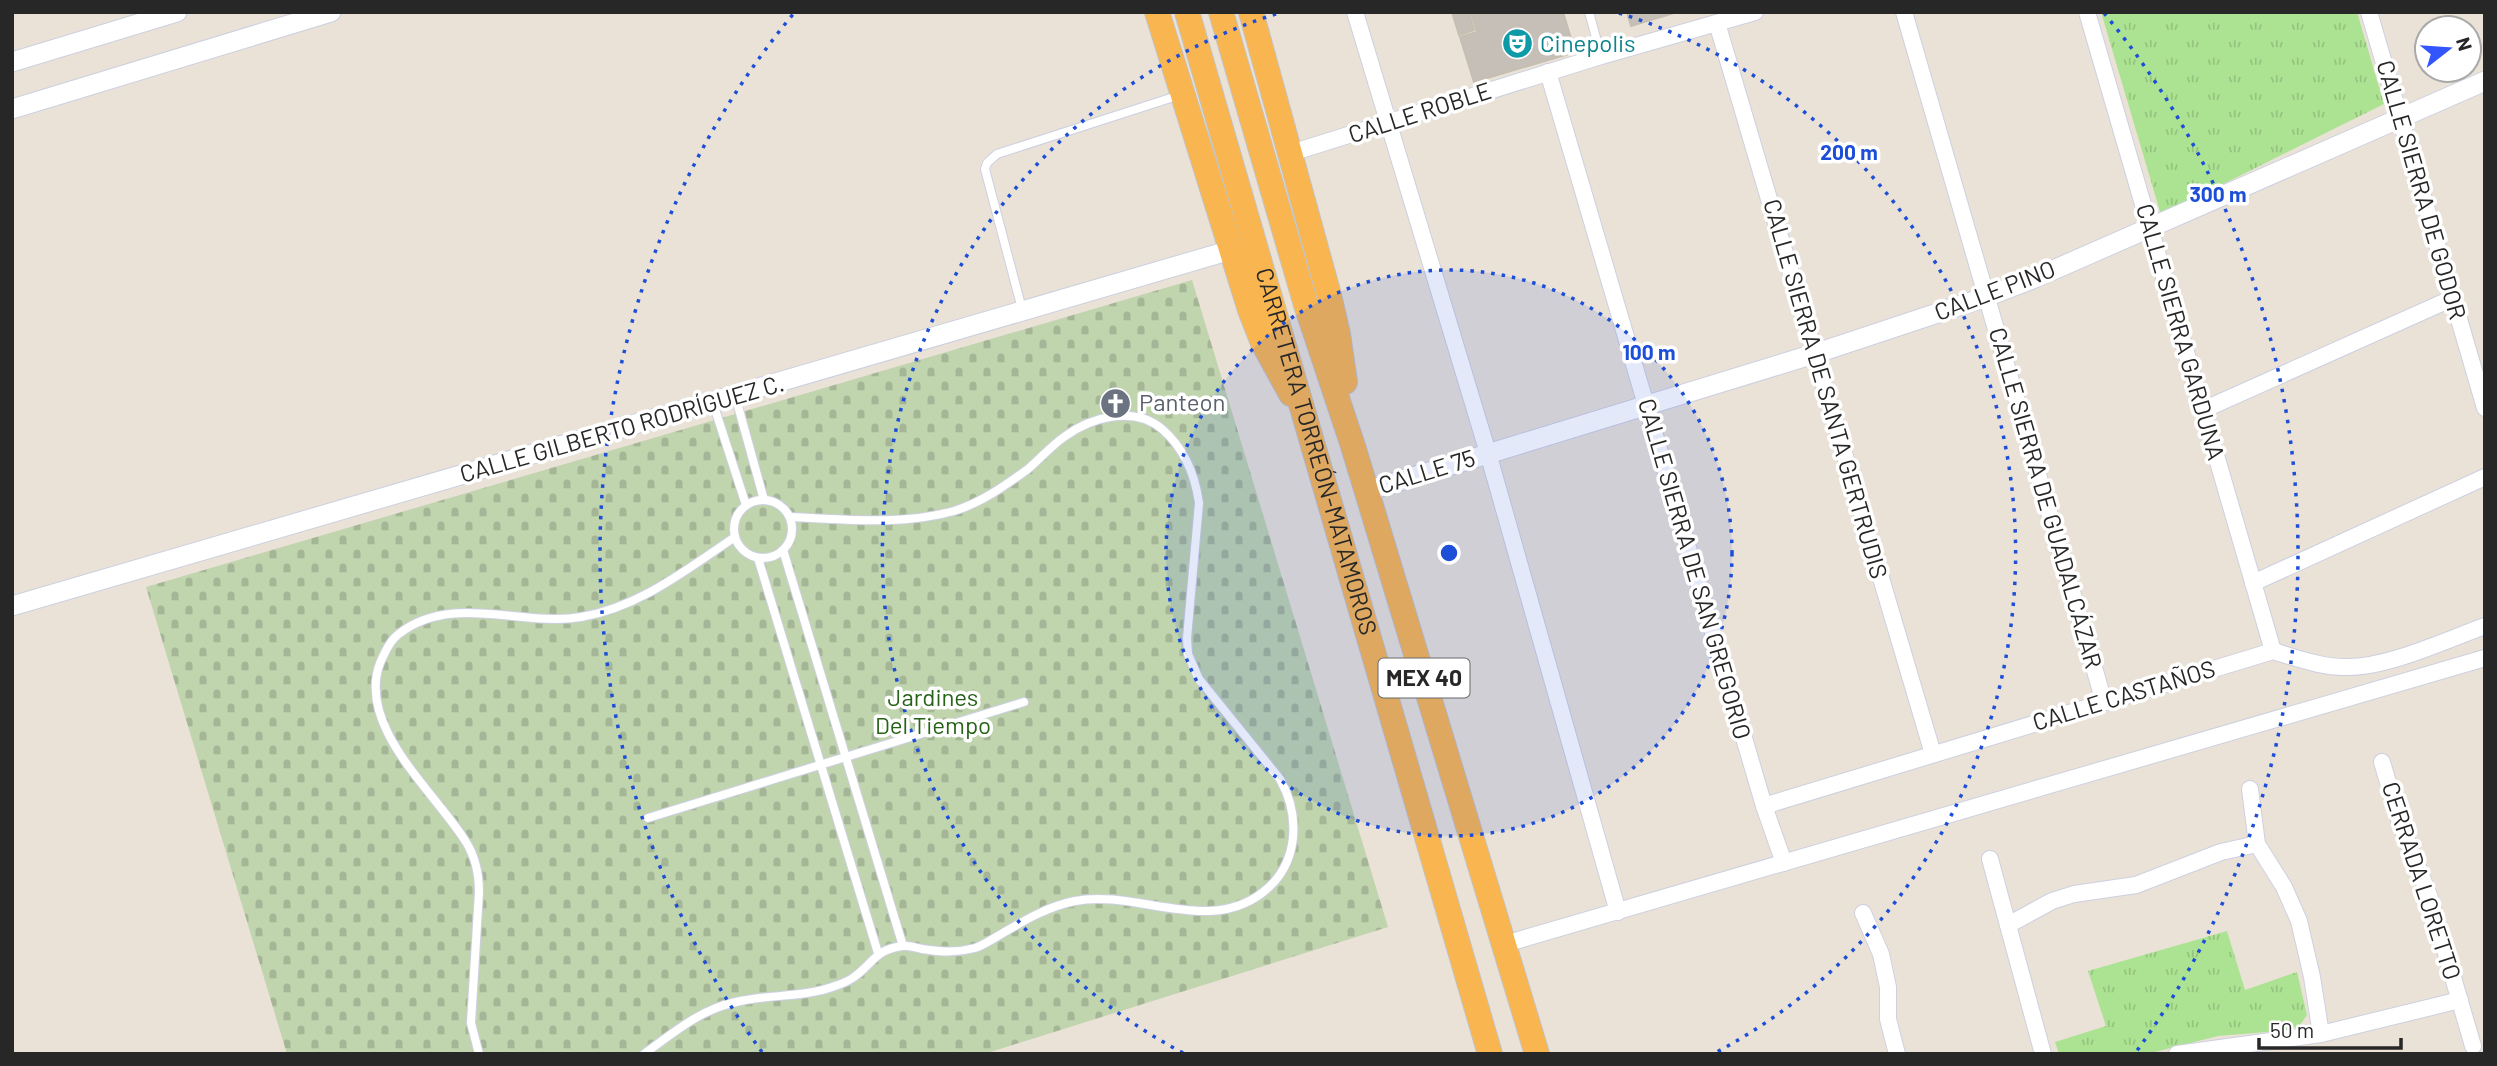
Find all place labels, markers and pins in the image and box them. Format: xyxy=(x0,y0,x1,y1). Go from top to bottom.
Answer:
theatre icon: Cinepolis xyxy=(1500,27,1534,61)
place label: Cinepolis xyxy=(1540,28,1636,57)
church icon: Panteon xyxy=(1099,386,1133,420)
place label: Panteon xyxy=(1139,387,1226,416)
centre of rings xyxy=(1437,541,1461,565)

